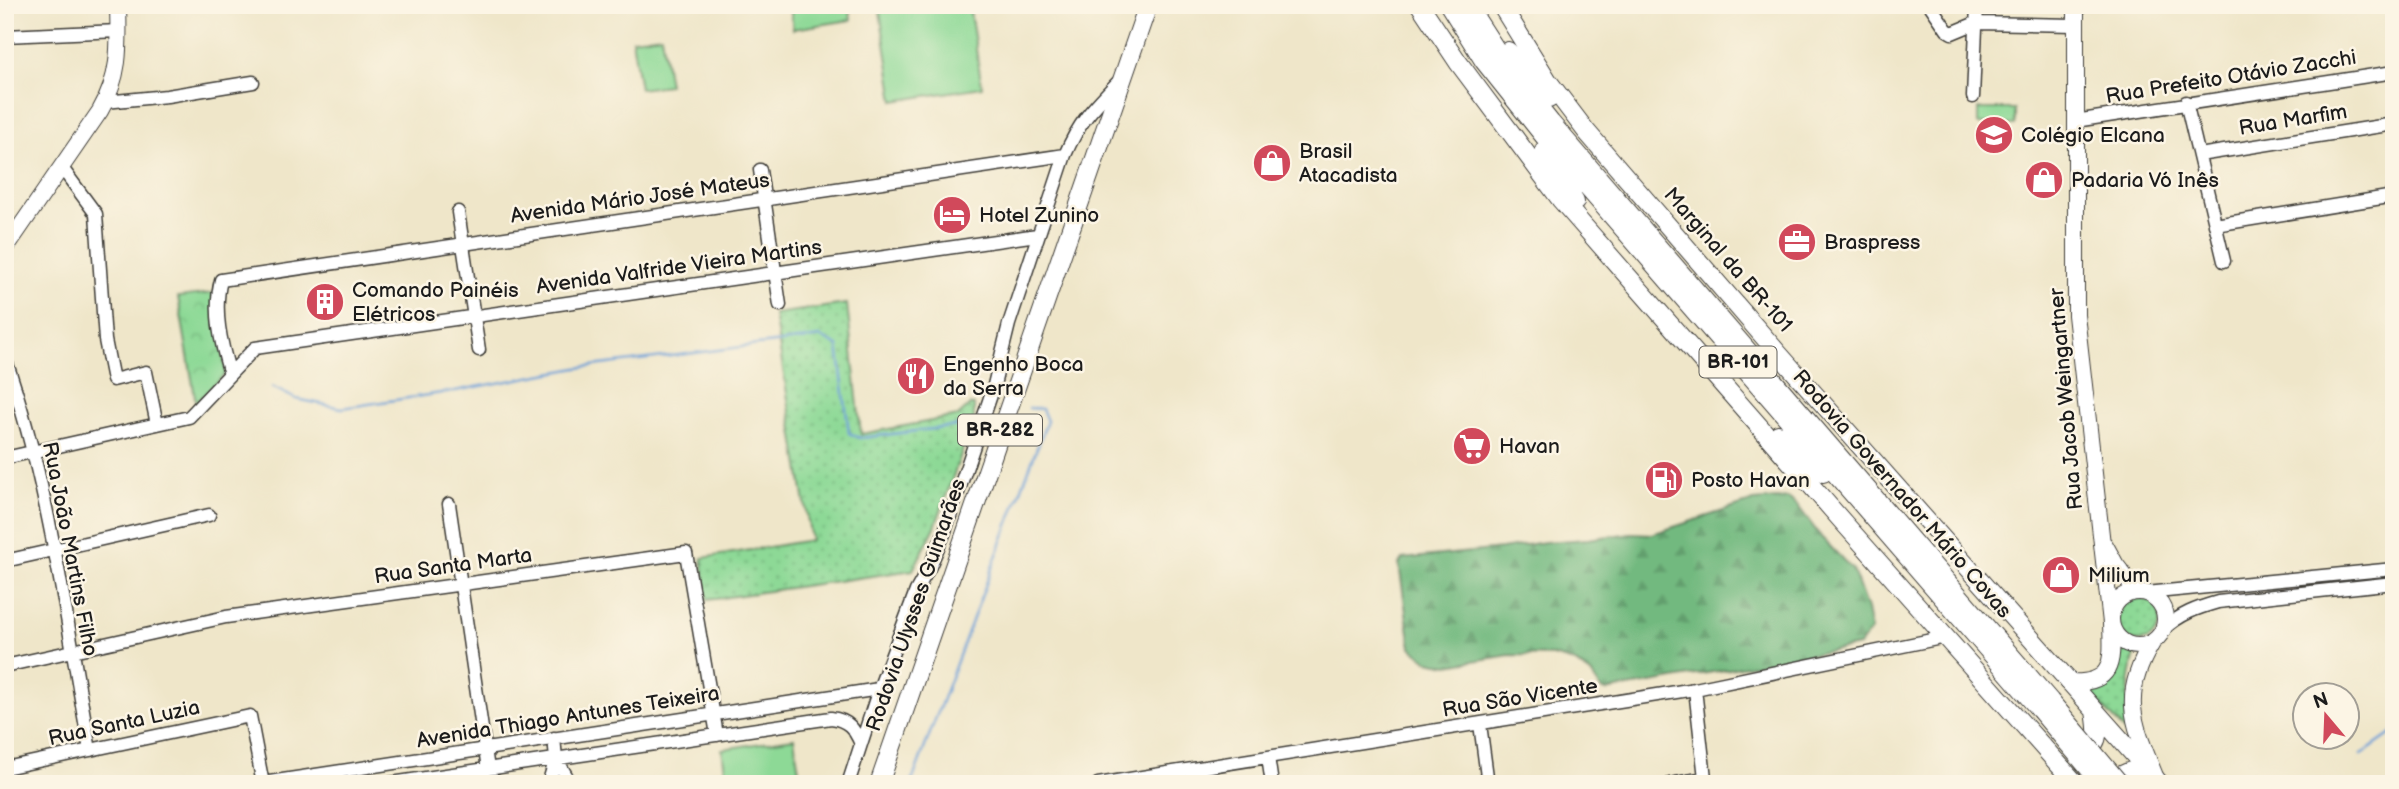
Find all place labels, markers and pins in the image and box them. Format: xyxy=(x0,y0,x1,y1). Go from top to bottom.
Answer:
school or university icon: Colégio Elcana xyxy=(1973,114,2015,156)
place label: Colégio Elcana xyxy=(2021,123,2165,148)
place label: Brasil Atacadista xyxy=(1299,139,1398,188)
shop icon: Brasil Atacadista xyxy=(1251,142,1293,184)
shop icon: Padaria Vó Inês xyxy=(2023,159,2065,201)
place label: Padaria Vó Inês xyxy=(2071,168,2219,193)
hotel icon: Hotel Zunino xyxy=(931,194,973,236)
place label: Hotel Zunino xyxy=(979,203,1099,228)
office icon: Braspress xyxy=(1776,221,1818,263)
place label: Braspress xyxy=(1824,230,1920,255)
place label: Comando Painéis Elétricos xyxy=(352,278,519,327)
building icon: Comando Painéis Elétricos xyxy=(304,281,346,323)
place label: Engenho Boca da Serra xyxy=(943,352,1084,401)
restaurant icon: Engenho Boca da Serra xyxy=(895,355,937,397)
supermarket icon: Havan xyxy=(1451,425,1493,467)
place label: Havan xyxy=(1499,434,1560,459)
fuel station icon: Posto Havan xyxy=(1643,459,1685,501)
place label: Posto Havan xyxy=(1691,468,1810,493)
shop icon: Milium xyxy=(2040,554,2082,596)
place label: Milium xyxy=(2088,563,2150,588)

